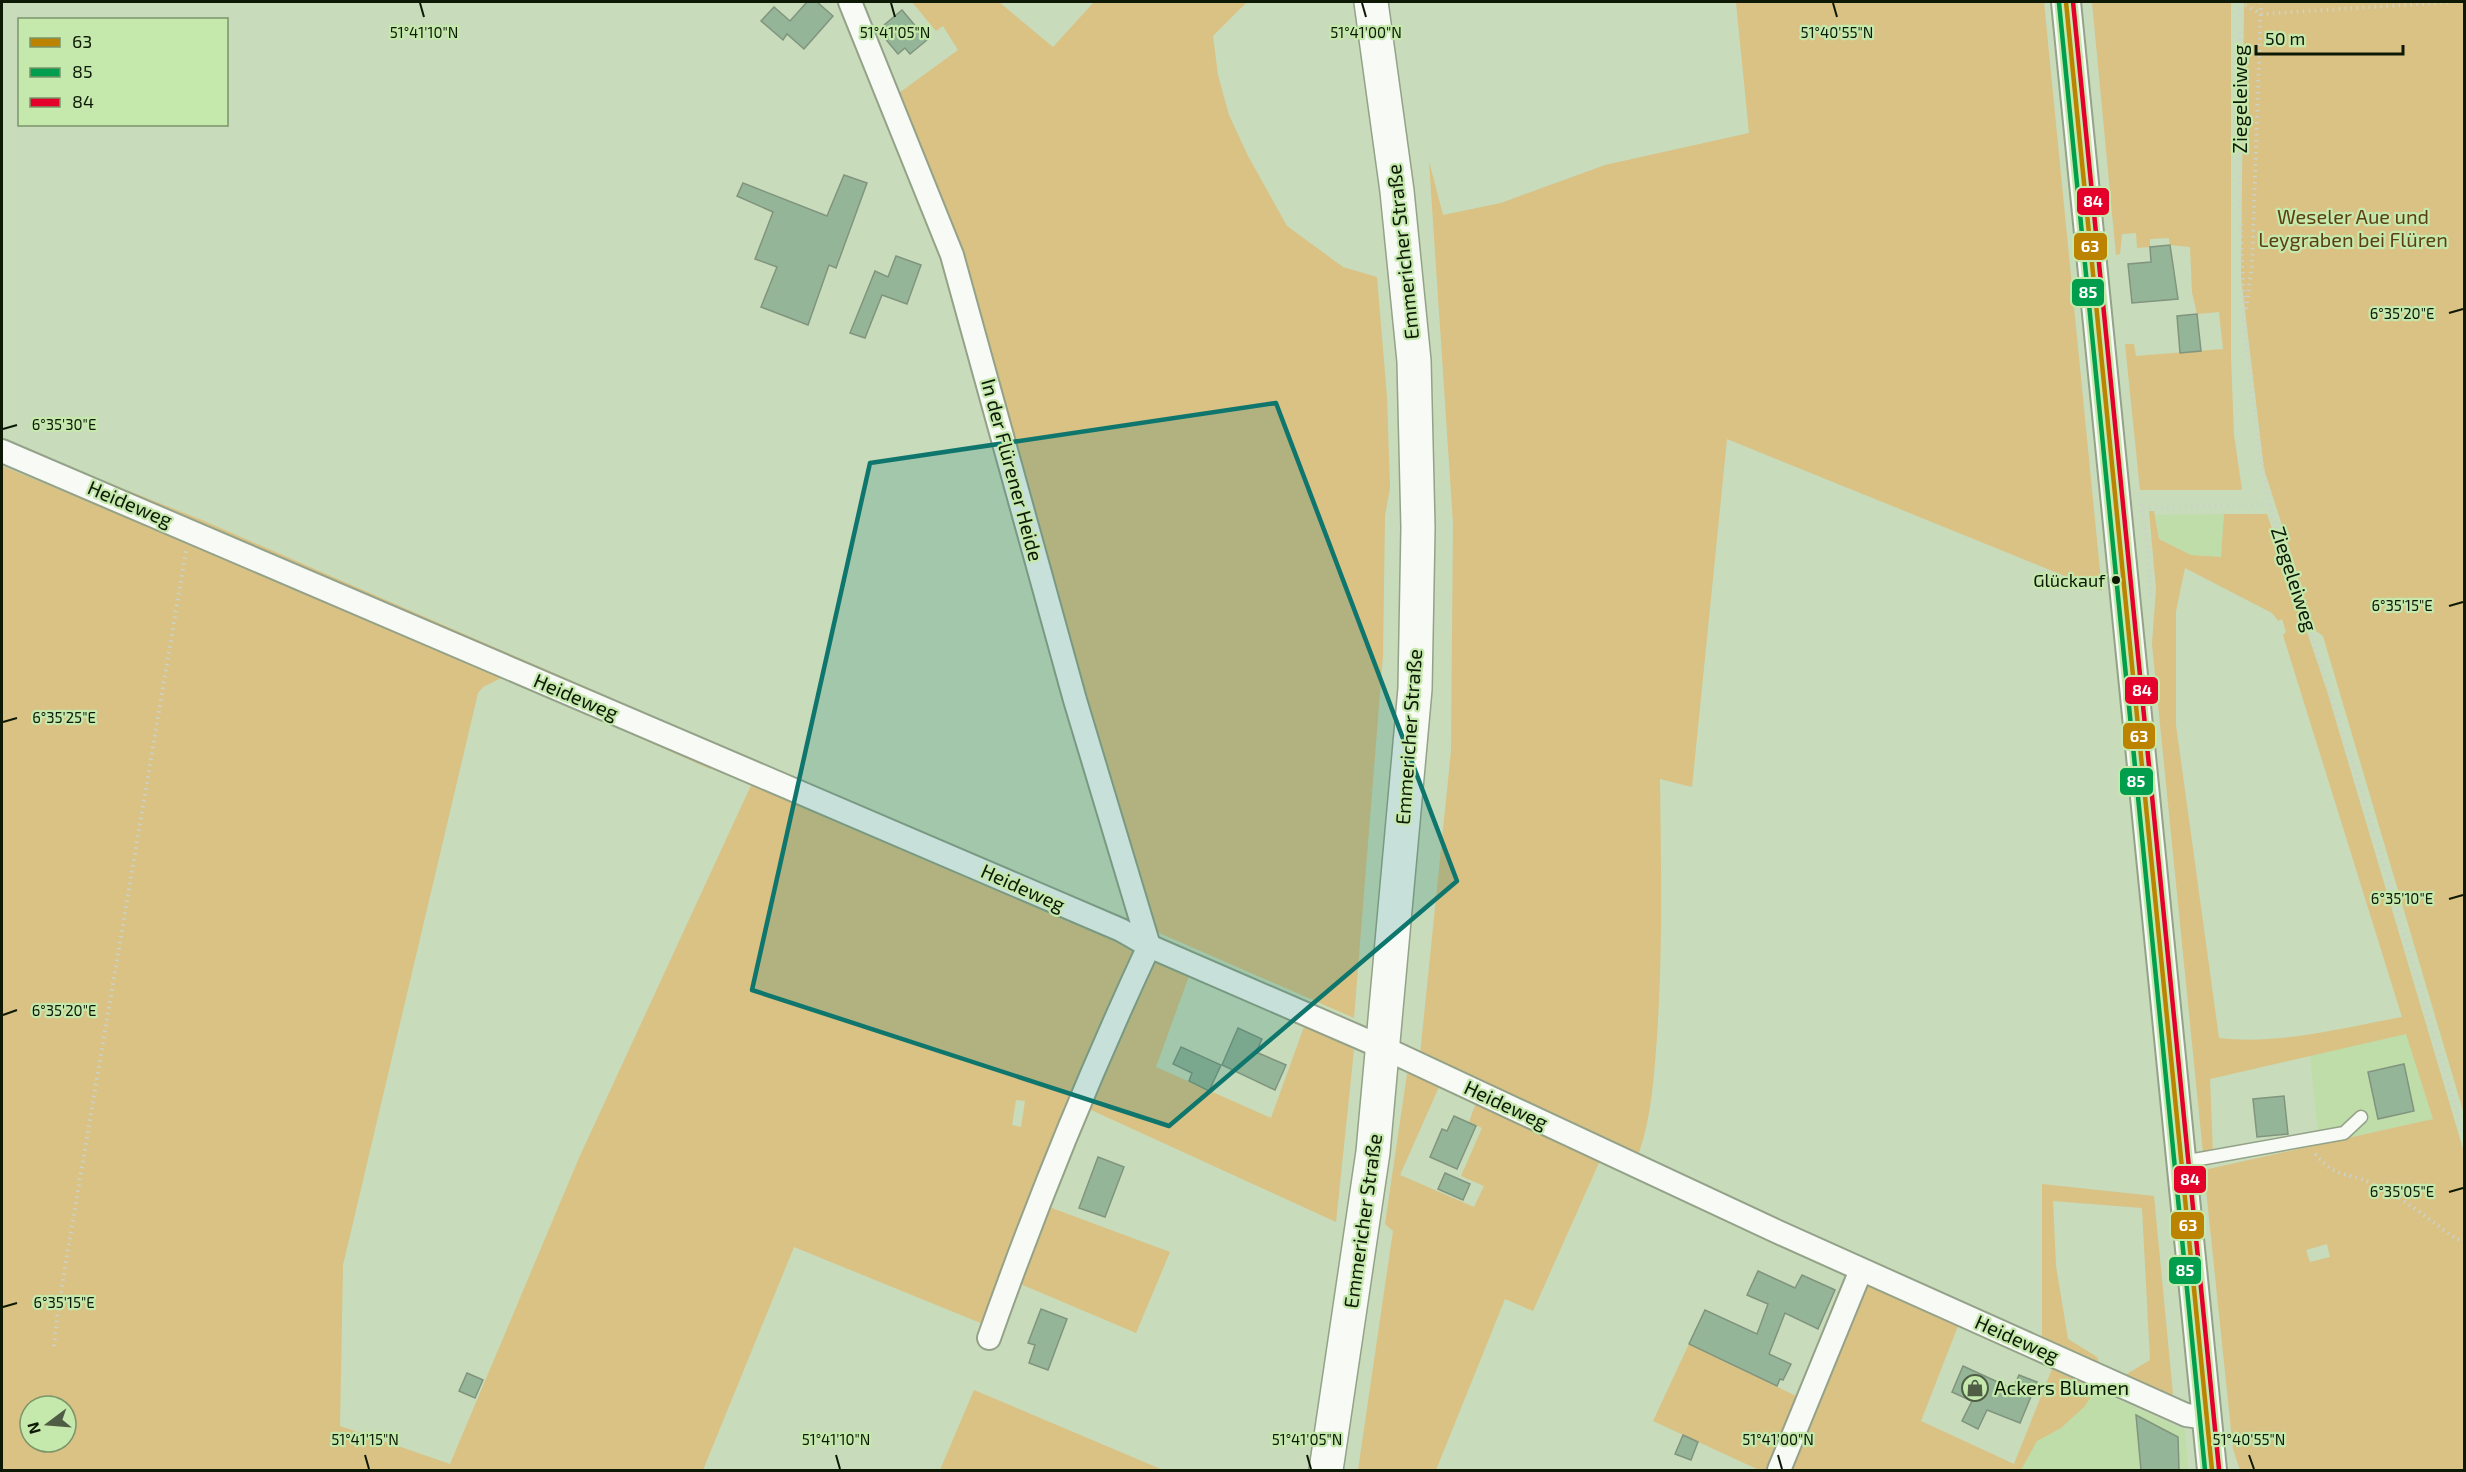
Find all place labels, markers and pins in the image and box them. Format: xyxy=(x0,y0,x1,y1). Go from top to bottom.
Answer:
place label: Glückauf xyxy=(2033,569,2106,591)
marker: Glückauf xyxy=(2110,574,2122,586)
shop icon: Ackers Blumen xyxy=(1960,1373,1990,1403)
place label: Ackers Blumen xyxy=(1994,1375,2129,1399)

